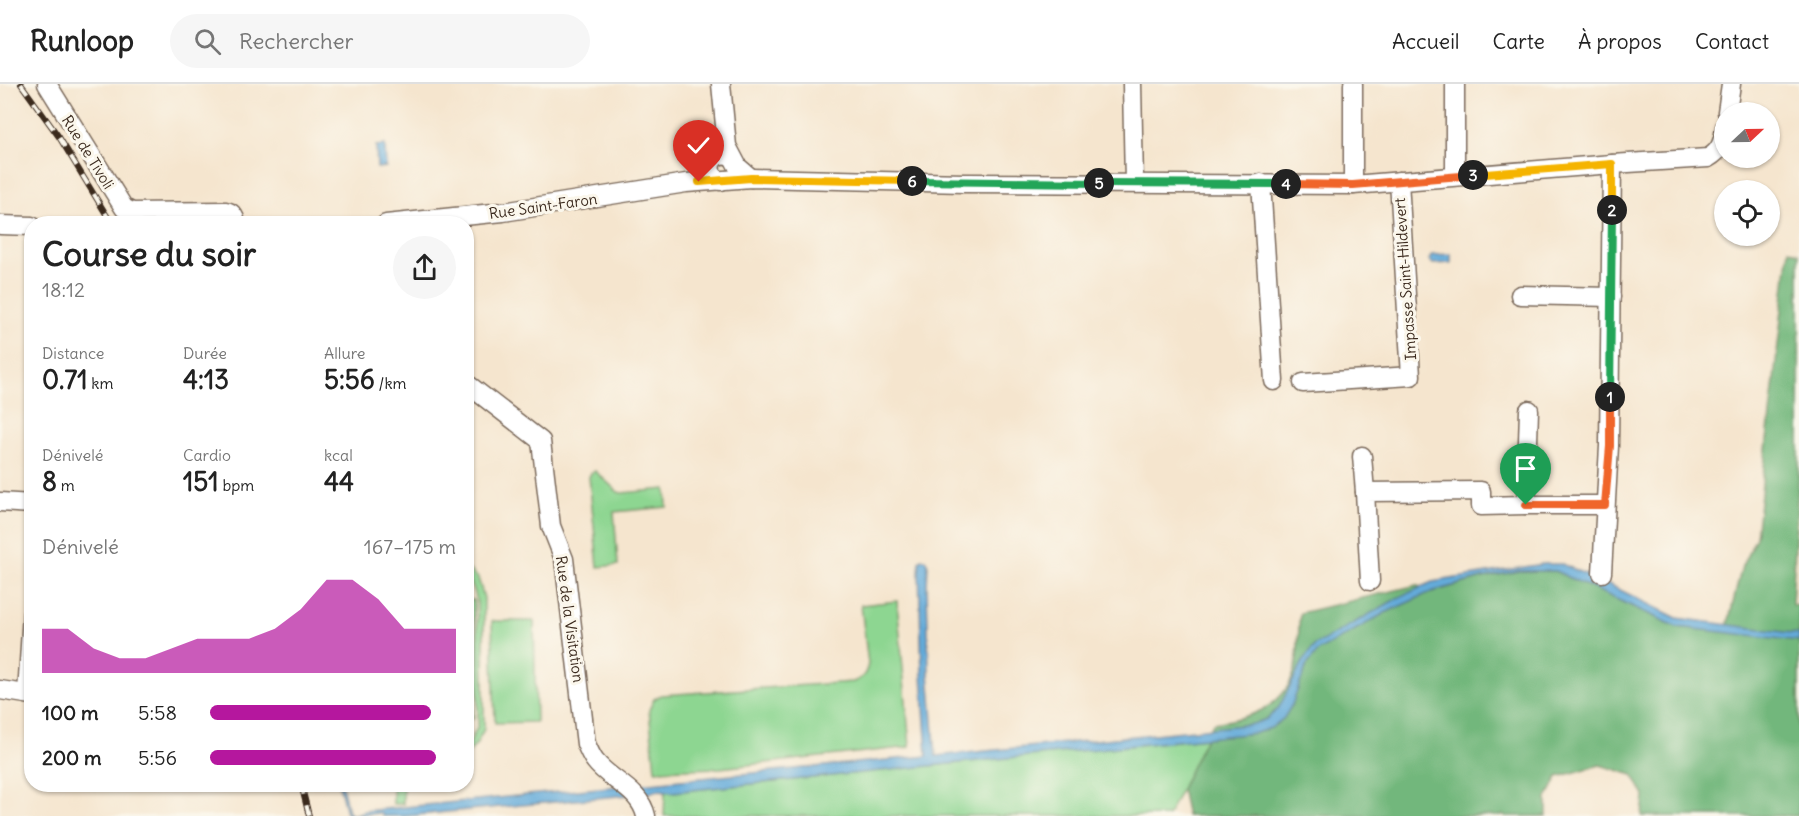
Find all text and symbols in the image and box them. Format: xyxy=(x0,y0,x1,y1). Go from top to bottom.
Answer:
search box xyxy=(170,14,590,68)
text: Runloop xyxy=(30,23,134,59)
icon: search xyxy=(191,25,224,58)
text: Rechercher xyxy=(239,27,354,55)
text: Accueil xyxy=(1392,28,1460,55)
text: Carte xyxy=(1493,28,1545,55)
text: À propos xyxy=(1578,28,1662,55)
text: Contact xyxy=(1695,28,1769,55)
north arrow xyxy=(1714,102,1780,168)
map controls xyxy=(1714,102,1780,246)
street label: Rue de Tivoli xyxy=(58,111,118,193)
pin xyxy=(673,120,724,182)
icon: check xyxy=(682,129,715,162)
pin: 3 xyxy=(1458,160,1488,190)
text: 3 xyxy=(1468,165,1478,185)
pin: 6 xyxy=(897,166,927,196)
pin: 5 xyxy=(1084,168,1114,198)
pin: 4 xyxy=(1271,169,1301,199)
text: 6 xyxy=(907,171,917,191)
text: 5 xyxy=(1094,173,1104,193)
text: 4 xyxy=(1281,174,1291,194)
button: locate xyxy=(1714,180,1780,246)
street label: Rue Saint-Faron xyxy=(488,189,599,223)
pin: 2 xyxy=(1597,195,1627,225)
street label: Impasse Saint-Hildevert xyxy=(1390,197,1420,361)
text: 2 xyxy=(1608,200,1616,220)
text: Course du soir xyxy=(42,233,256,275)
button: share xyxy=(393,236,456,299)
text: 18:12 xyxy=(42,277,85,302)
text: Distance xyxy=(42,343,104,363)
text: Durée xyxy=(183,343,227,363)
text: Allure xyxy=(324,343,365,363)
text: 0.71 xyxy=(42,363,88,396)
text: 4:13 xyxy=(183,363,229,396)
text: 5:56 xyxy=(324,363,375,396)
text: km xyxy=(88,373,114,393)
text: /km xyxy=(375,373,407,393)
pin: 1 xyxy=(1595,382,1625,412)
text: 1 xyxy=(1607,387,1613,407)
pin xyxy=(1500,443,1551,505)
text: Dénivelé xyxy=(42,445,103,465)
text: Cardio xyxy=(183,445,231,465)
text: kcal xyxy=(324,445,353,465)
icon: arrive xyxy=(1509,452,1542,485)
text: 8 xyxy=(42,465,57,498)
text: 151 xyxy=(183,465,219,498)
text: 44 xyxy=(324,465,354,498)
text: m xyxy=(57,475,75,495)
text: bpm xyxy=(219,475,254,495)
text: Dénivelé xyxy=(42,534,119,559)
text: 167–175 m xyxy=(364,534,456,559)
street label: Rue de la Visitation xyxy=(552,554,588,684)
text: 100 m xyxy=(42,700,99,725)
text: 5:58 xyxy=(138,700,177,725)
text: 200 m xyxy=(42,745,102,770)
text: 5:56 xyxy=(138,745,177,770)

